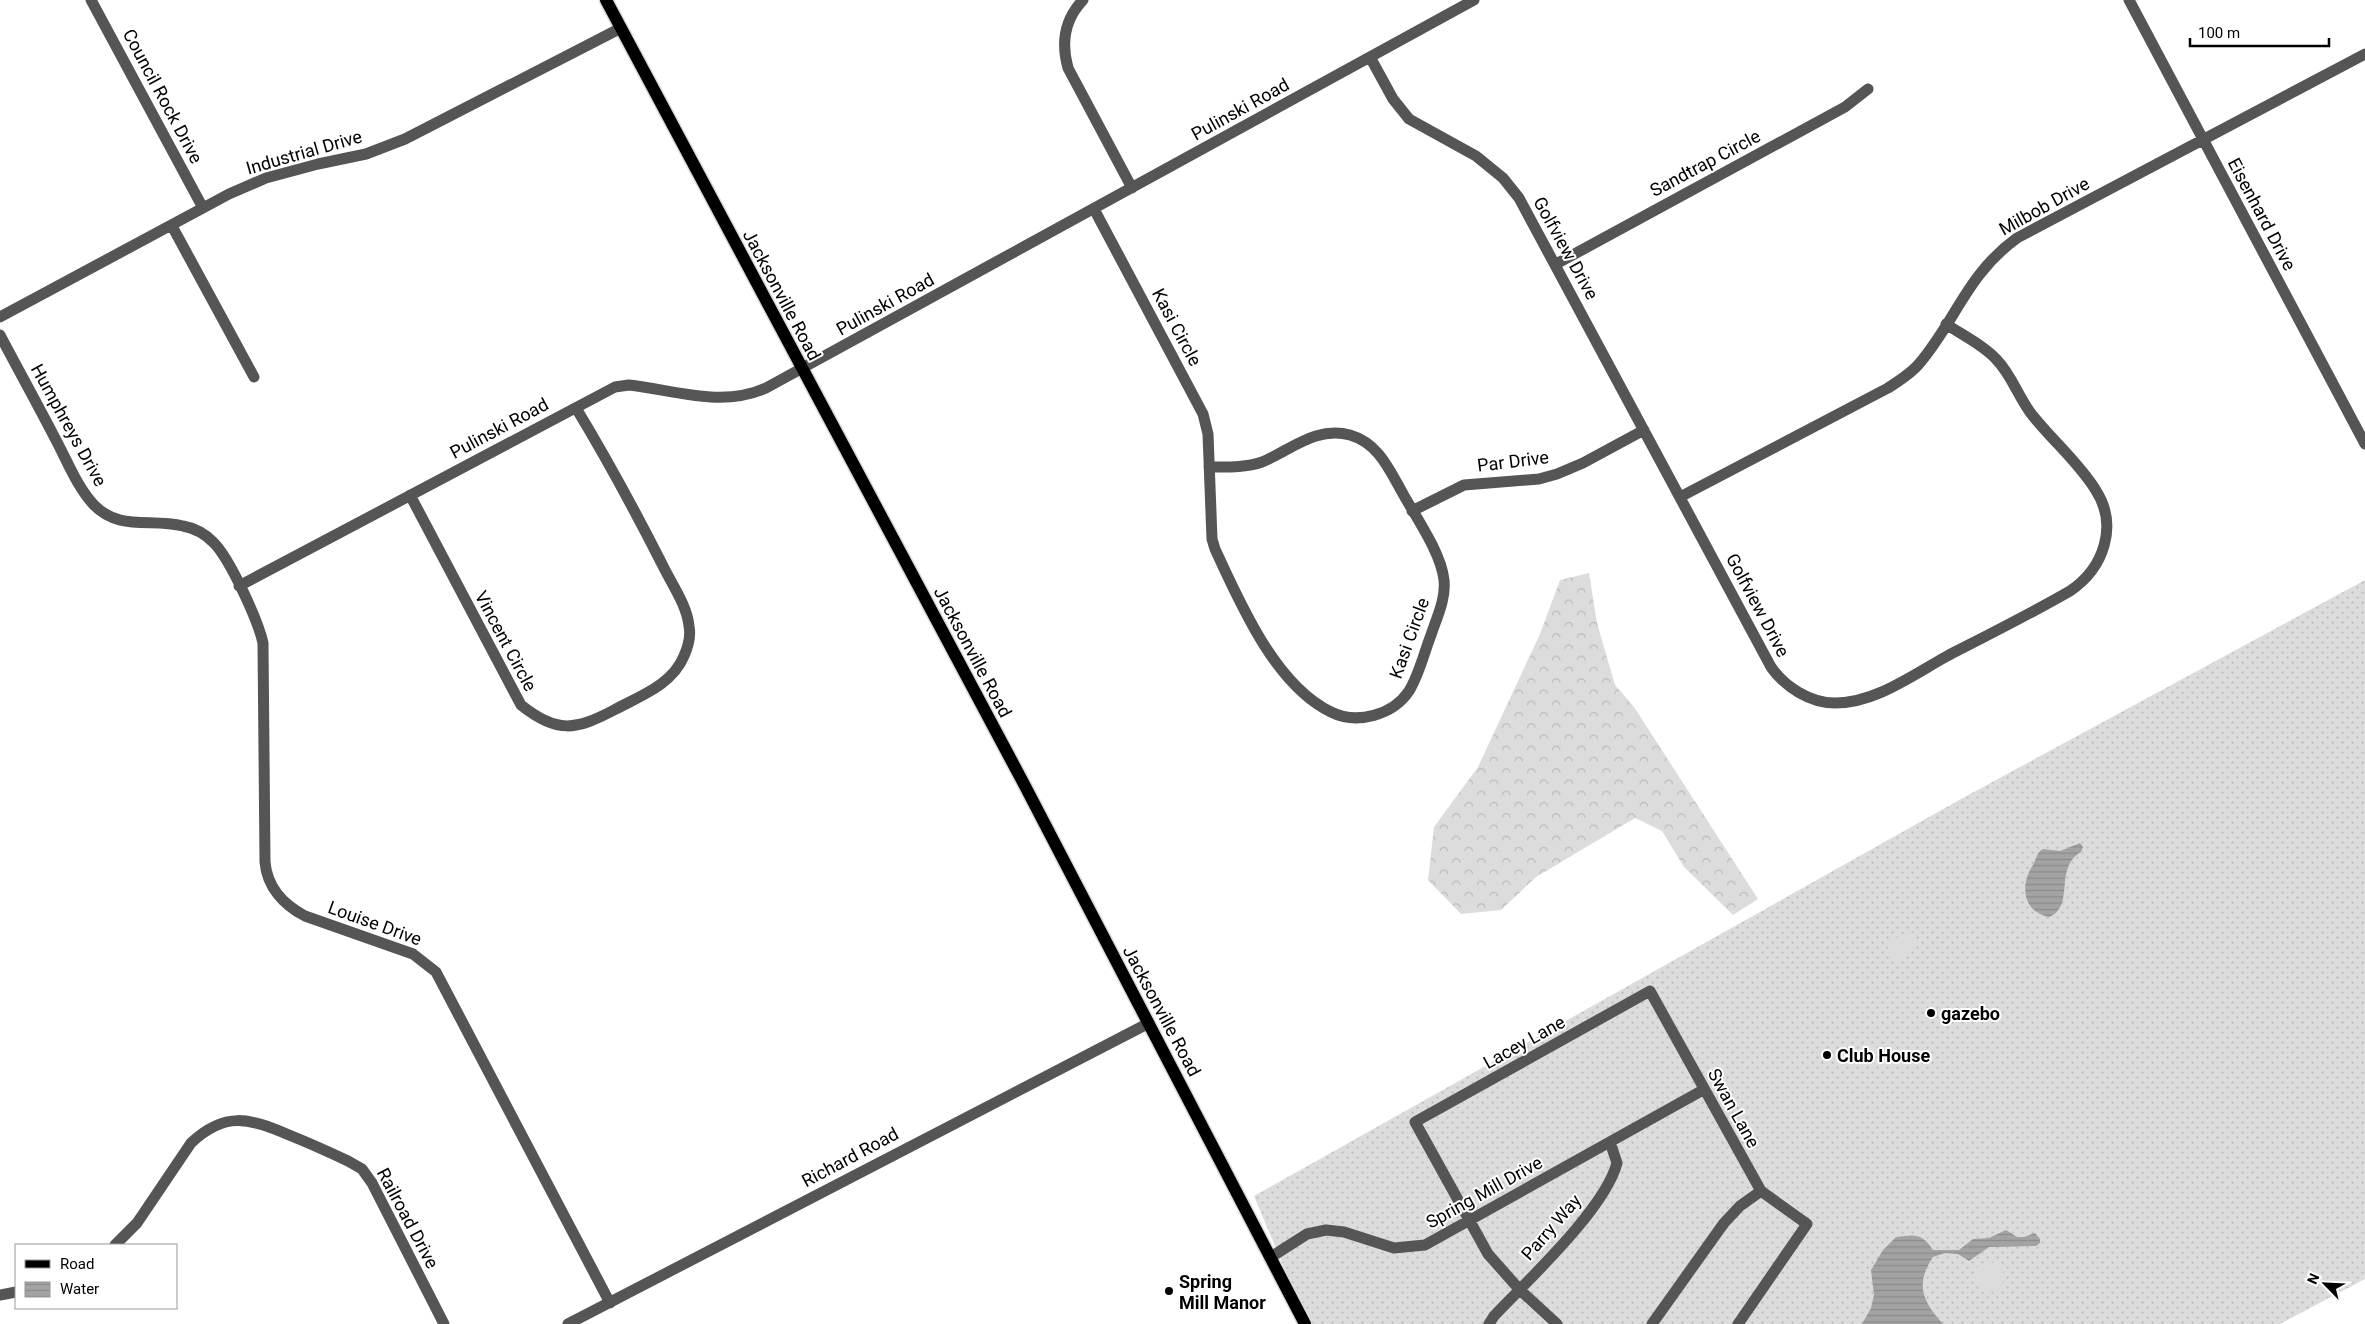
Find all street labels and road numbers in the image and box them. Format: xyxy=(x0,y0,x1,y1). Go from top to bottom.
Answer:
street label: Council Rock Drive xyxy=(119,25,207,167)
street label: Pulinski Road xyxy=(1187,74,1293,144)
street label: Industrial Drive xyxy=(244,125,364,179)
street label: Sandtrap Circle xyxy=(1646,125,1764,201)
street label: Eisenhard Drive xyxy=(2224,154,2300,274)
street label: Milbob Drive xyxy=(1995,173,2093,239)
street label: Golfview Drive xyxy=(1529,193,1603,303)
street label: Jacksonville Road xyxy=(739,226,825,364)
street label: Pulinski Road xyxy=(832,269,938,339)
street label: Kasi Circle xyxy=(1148,285,1206,369)
street label: Humphreys Drive xyxy=(27,360,111,490)
street label: Pulinski Road xyxy=(446,393,552,463)
street label: Par Drive xyxy=(1476,446,1550,476)
street label: Golfview Drive xyxy=(1722,550,1794,660)
street label: Jacksonville Road xyxy=(930,583,1016,721)
street label: Vincent Circle xyxy=(471,587,541,695)
street label: Kasi Circle xyxy=(1385,595,1433,681)
street label: Louise Drive xyxy=(325,896,425,950)
street label: Jacksonville Road xyxy=(1119,942,1205,1080)
street label: Lacey Lane xyxy=(1479,1011,1569,1073)
street label: Swan Lane xyxy=(1704,1065,1764,1151)
street label: Richard Road xyxy=(798,1123,902,1191)
street label: Spring Mill Drive xyxy=(1422,1151,1546,1233)
street label: Railroad Drive xyxy=(373,1164,443,1272)
street label: Parry Way xyxy=(1517,1189,1586,1264)

